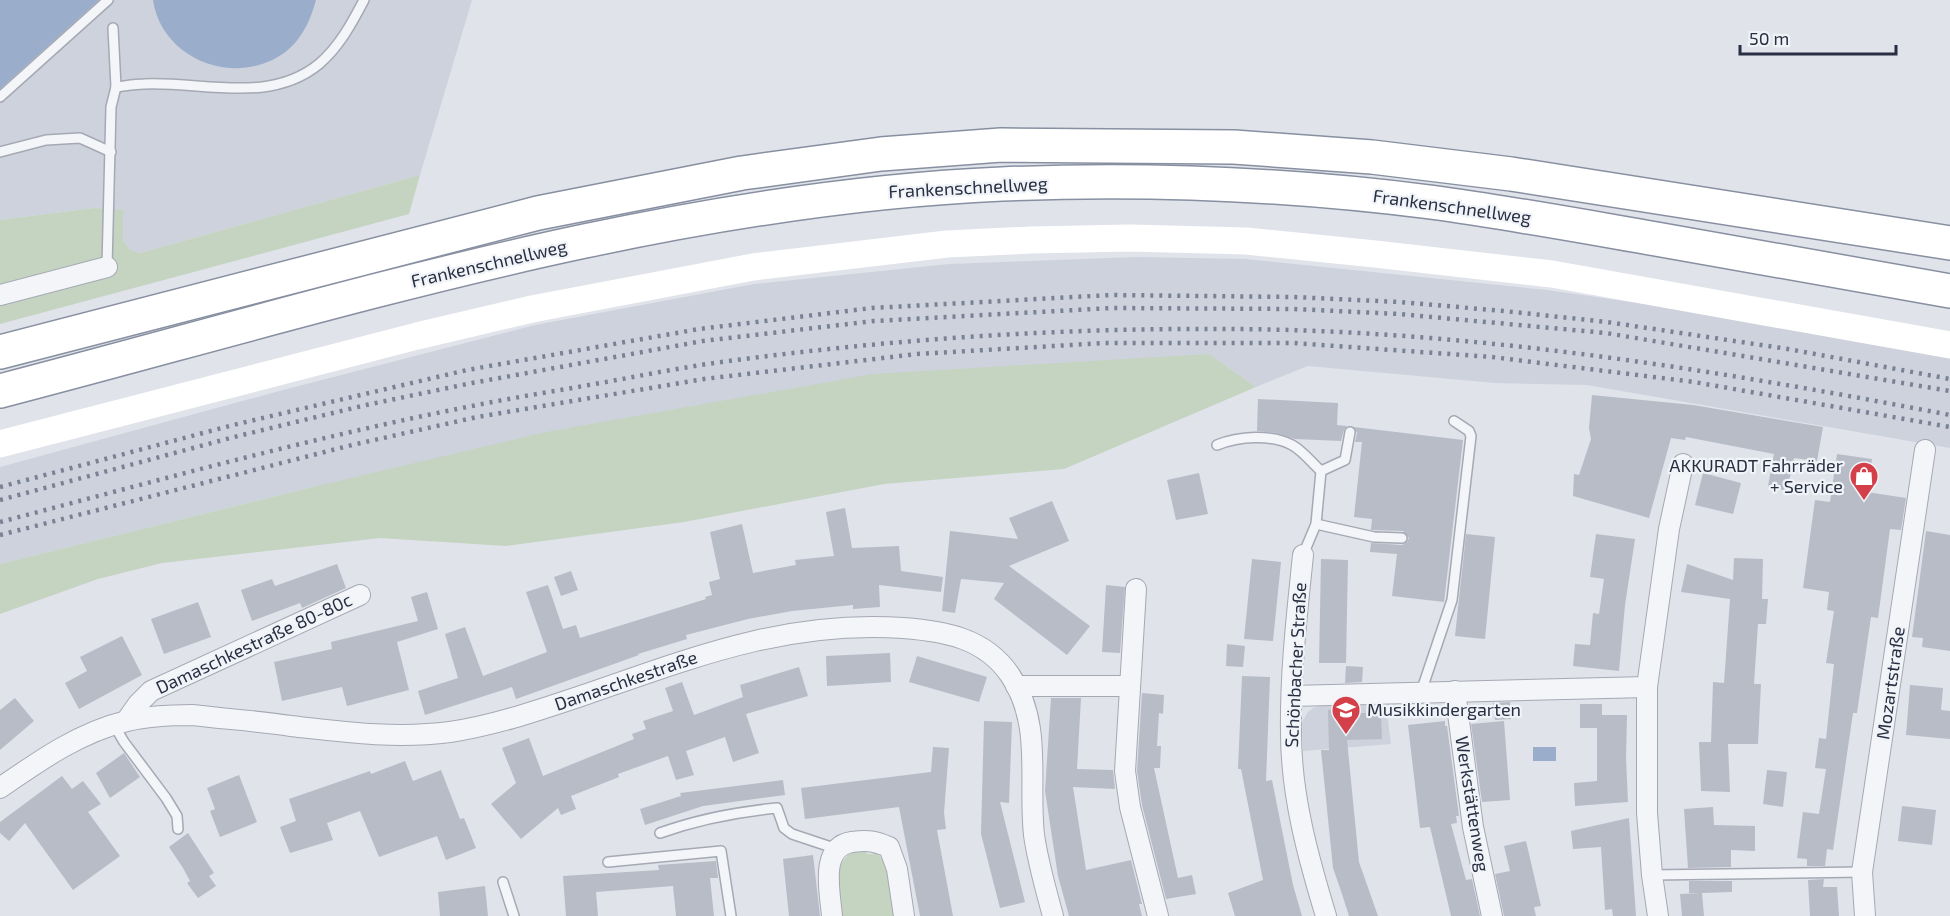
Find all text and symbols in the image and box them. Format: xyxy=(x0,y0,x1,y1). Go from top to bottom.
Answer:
scale bar xyxy=(1740,18,1896,56)
text: 50 m xyxy=(1749,27,1789,49)
street label: Frankenschnellweg xyxy=(888,172,1048,202)
street label: Frankenschnellweg xyxy=(1372,184,1533,228)
street label: Frankenschnellweg xyxy=(409,234,569,292)
place label: AKKURADT Fahrräder + Service xyxy=(1669,454,1843,497)
shop icon: AKKURADT Fahrräder + Service xyxy=(1848,460,1880,502)
street label: Schönbacher Straße xyxy=(1280,582,1310,748)
street label: Damaschkestraße 80-80c xyxy=(152,588,355,698)
street label: Mozartstraße xyxy=(1871,625,1909,741)
street label: Damaschkestraße xyxy=(551,645,700,715)
school or university icon: Musikkindergarten xyxy=(1330,694,1362,736)
place label: Musikkindergarten xyxy=(1367,698,1521,720)
street label: Werkstättenweg xyxy=(1451,734,1495,873)

